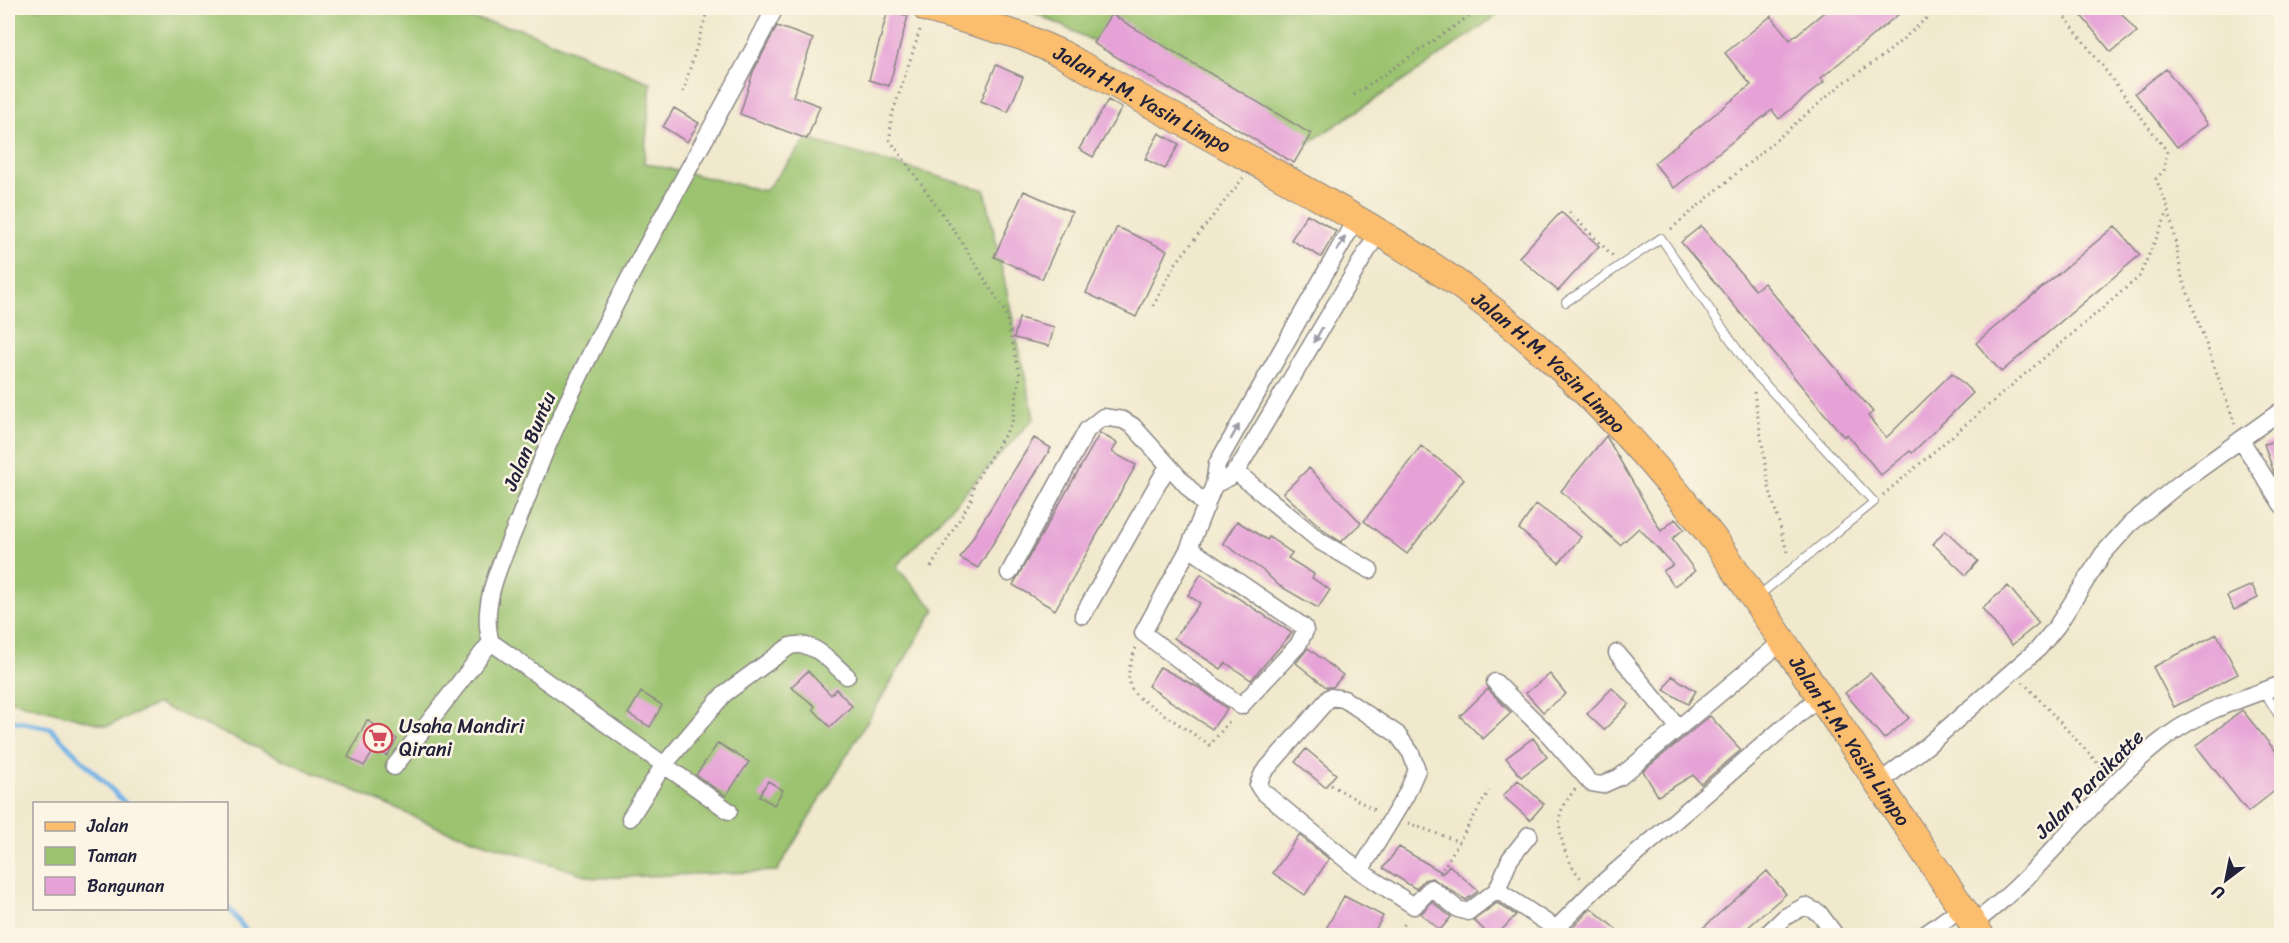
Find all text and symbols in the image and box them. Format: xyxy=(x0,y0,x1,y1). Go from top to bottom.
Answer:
street label: Jalan H.M. Yasin Limpo xyxy=(1047,35,1238,163)
one-way arrow xyxy=(1336,236,1347,252)
street label: Jalan H.M. Yasin Limpo xyxy=(1463,282,1634,442)
one-way arrow xyxy=(1312,327,1323,343)
street label: Jalan Buntu xyxy=(492,386,566,497)
one-way arrow xyxy=(1230,423,1240,440)
street label: Jalan H.M. Yasin Limpo xyxy=(1779,648,1920,834)
place label: Usaha Mandiri Qirani xyxy=(399,709,526,767)
street label: Jalan Paraikatte xyxy=(2025,721,2153,848)
supermarket icon: Usaha Mandiri Qirani xyxy=(362,722,394,754)
legend xyxy=(33,802,228,910)
text: Jalan xyxy=(86,810,129,842)
text: Taman xyxy=(87,840,137,872)
north arrow xyxy=(2196,850,2256,910)
text: Bangunan xyxy=(87,870,165,902)
text: U xyxy=(2205,876,2230,907)

